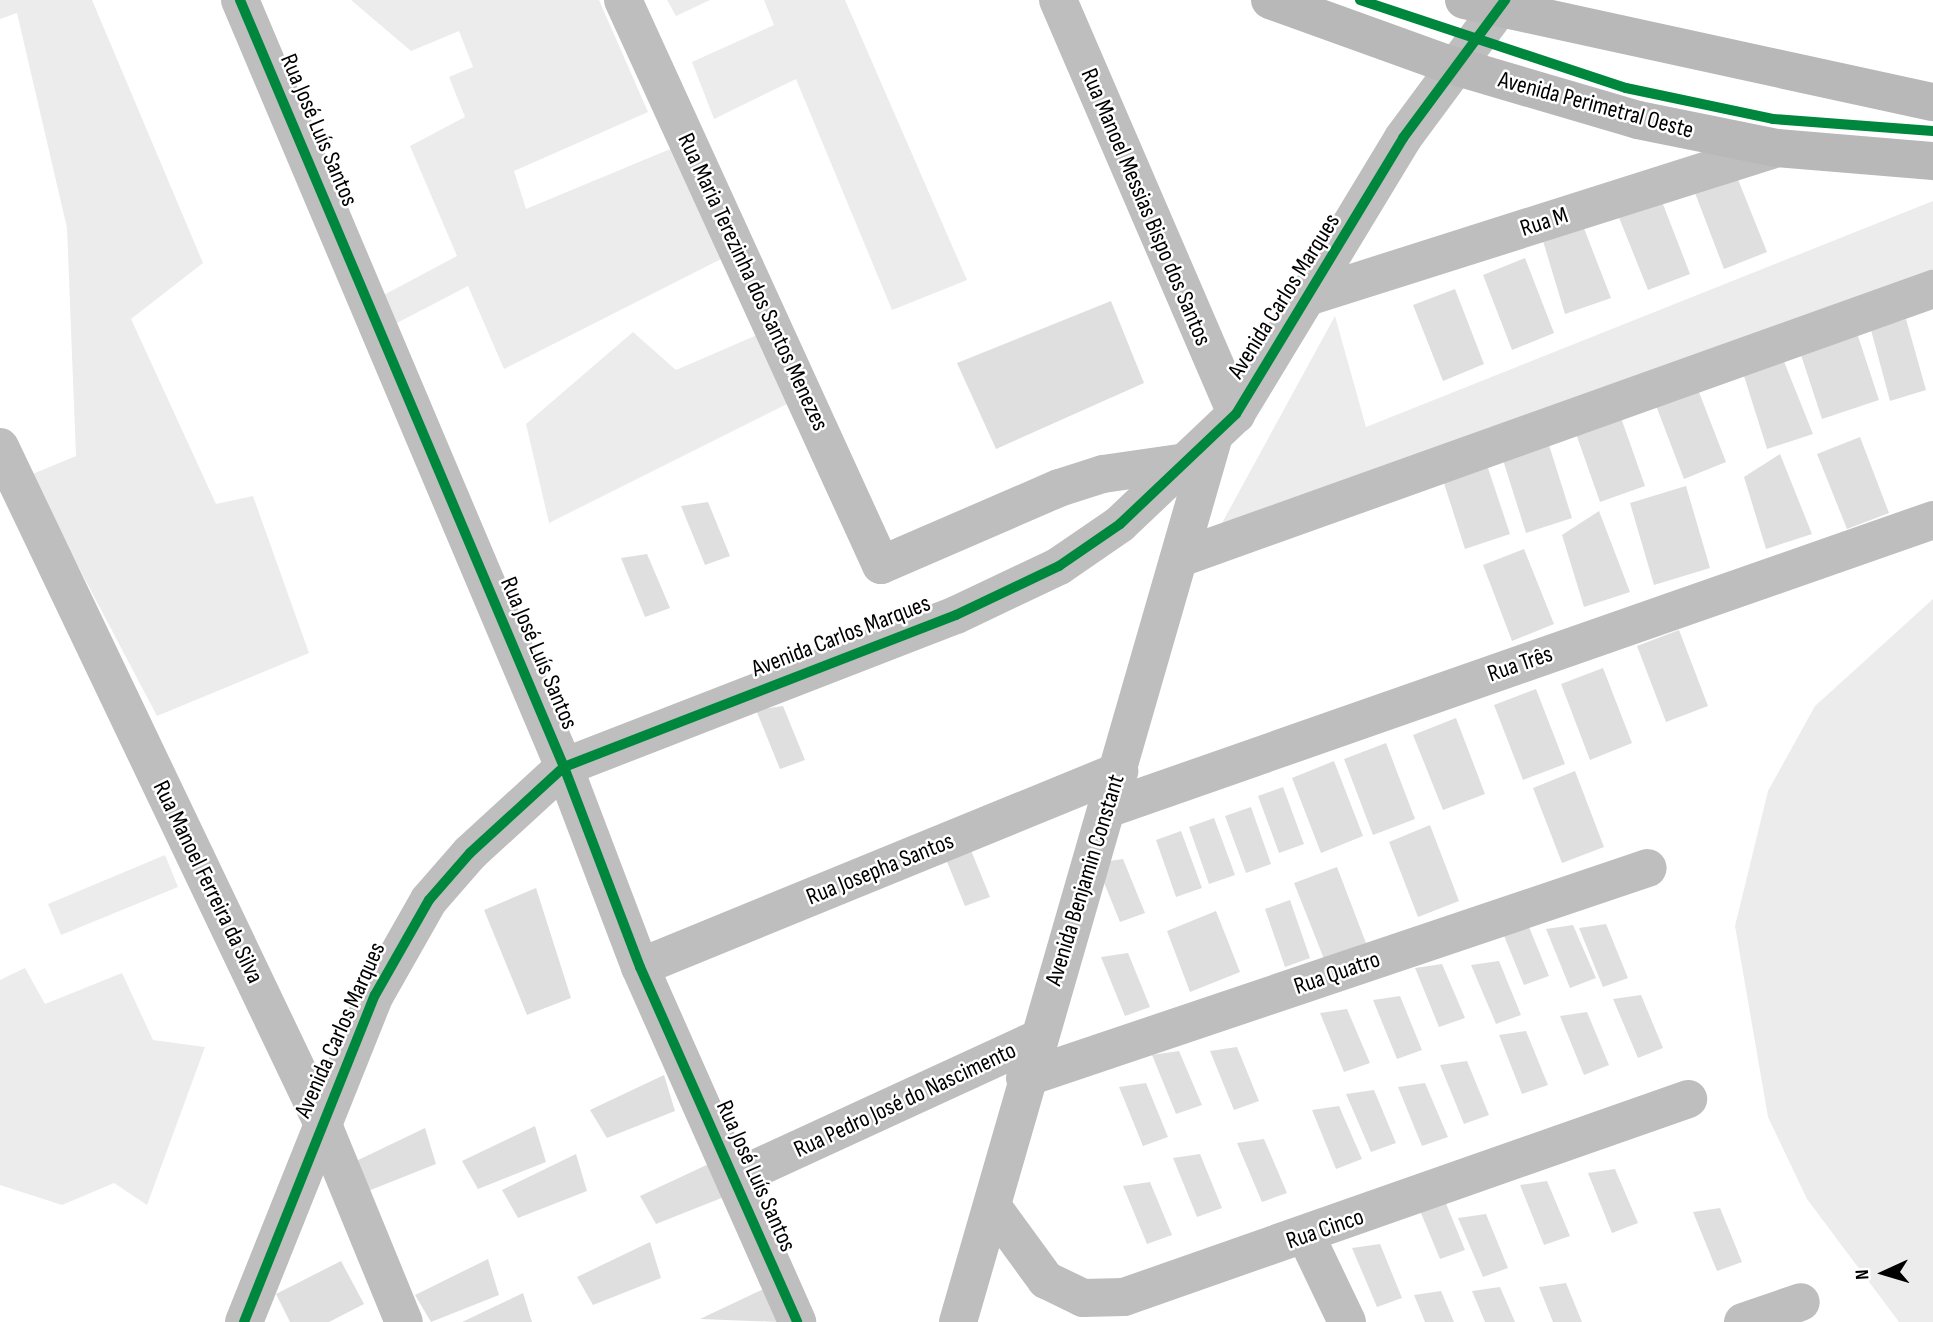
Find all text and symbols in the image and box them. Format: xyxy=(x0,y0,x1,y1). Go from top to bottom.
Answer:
street label: Rua José Luís Santos xyxy=(274,50,364,210)
street label: Rua Manoel Messias Bispo dos Santos xyxy=(1074,64,1218,350)
street label: Avenida Perimetral Oeste xyxy=(1495,65,1697,145)
street label: Rua Maria Terezinha dos Santos Menezes xyxy=(671,129,835,435)
street label: Rua M xyxy=(1517,201,1571,243)
street label: Avenida Carlos Marques xyxy=(1222,208,1346,384)
street label: Rua José Luís Santos xyxy=(494,573,584,733)
street label: Avenida Carlos Marques xyxy=(748,589,934,683)
street label: Rua Três xyxy=(1484,639,1556,689)
street label: Avenida Benjamin Constant xyxy=(1039,771,1131,989)
street label: Rua Manoel Ferreira da Silva xyxy=(146,776,270,988)
street label: Rua Josepha Santos xyxy=(802,826,958,912)
street label: Avenida Carlos Marques xyxy=(288,938,392,1122)
street label: Rua Quatro xyxy=(1290,945,1384,1001)
street label: Rua Pedro José do Nascimento xyxy=(789,1036,1021,1164)
street label: Rua José Luís Santos xyxy=(710,1096,802,1256)
street label: Rua Cinco xyxy=(1282,1202,1368,1256)
north arrow xyxy=(1849,1238,1919,1308)
text: N xyxy=(1851,1269,1874,1280)

